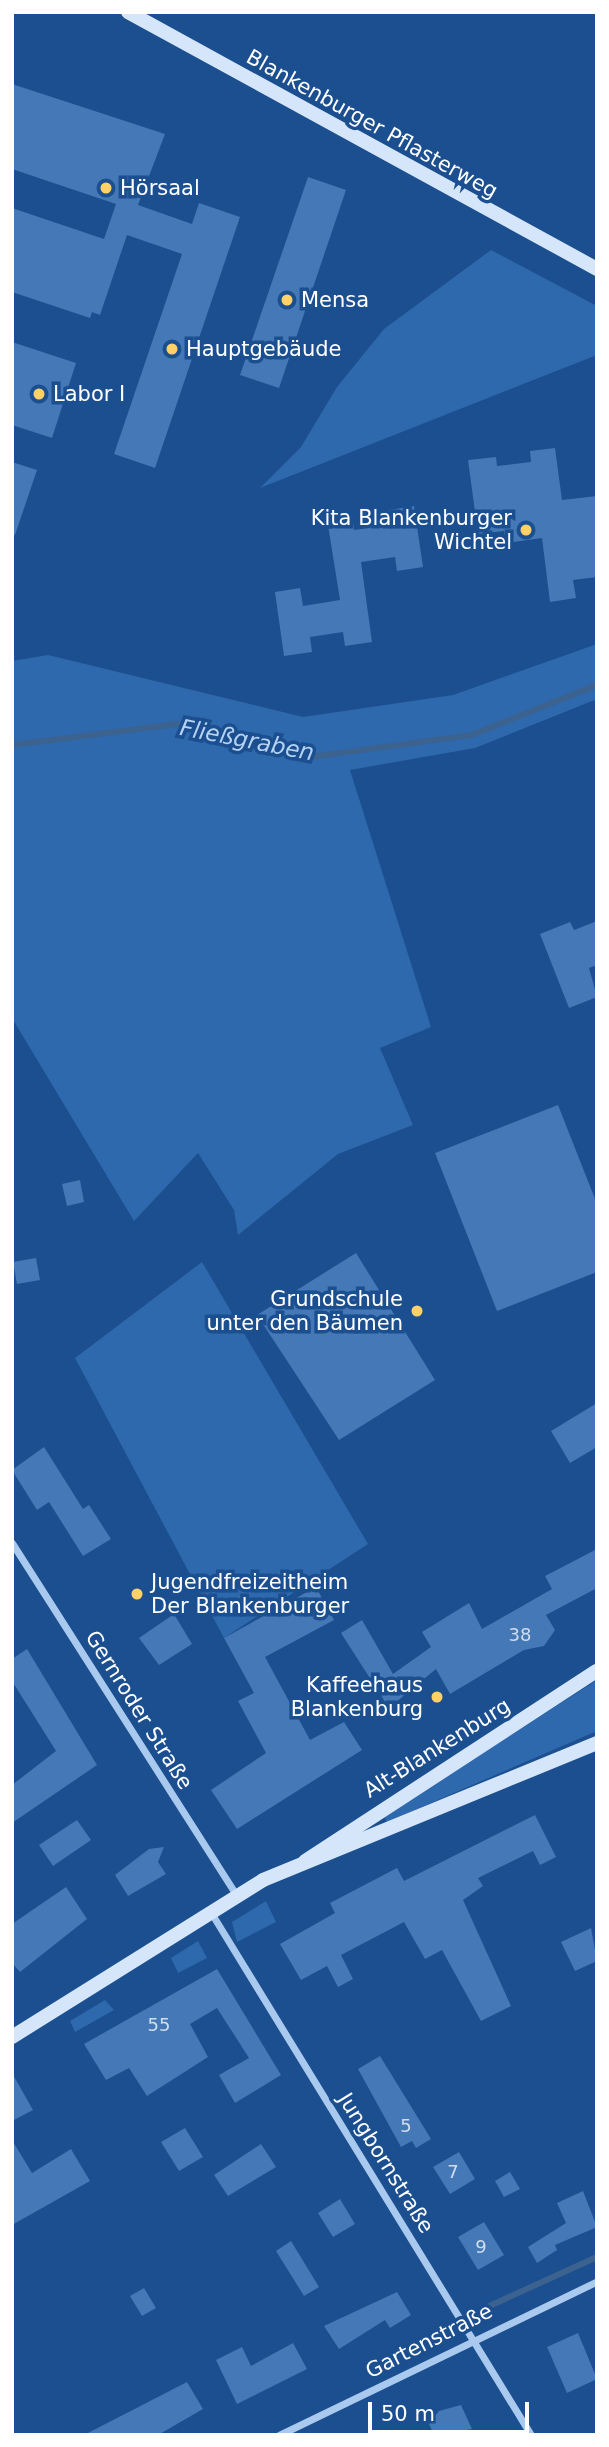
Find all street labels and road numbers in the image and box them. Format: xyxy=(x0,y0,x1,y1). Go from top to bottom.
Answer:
street label: Blankenburger Pflasterweg xyxy=(242,44,502,204)
street label: Gernroder Straße xyxy=(80,1626,198,1794)
street label: Alt-Blankenburg xyxy=(359,1693,515,1803)
street label: Jungbornstraße xyxy=(333,2088,439,2238)
street label: Gartenstraße xyxy=(361,2298,497,2384)

